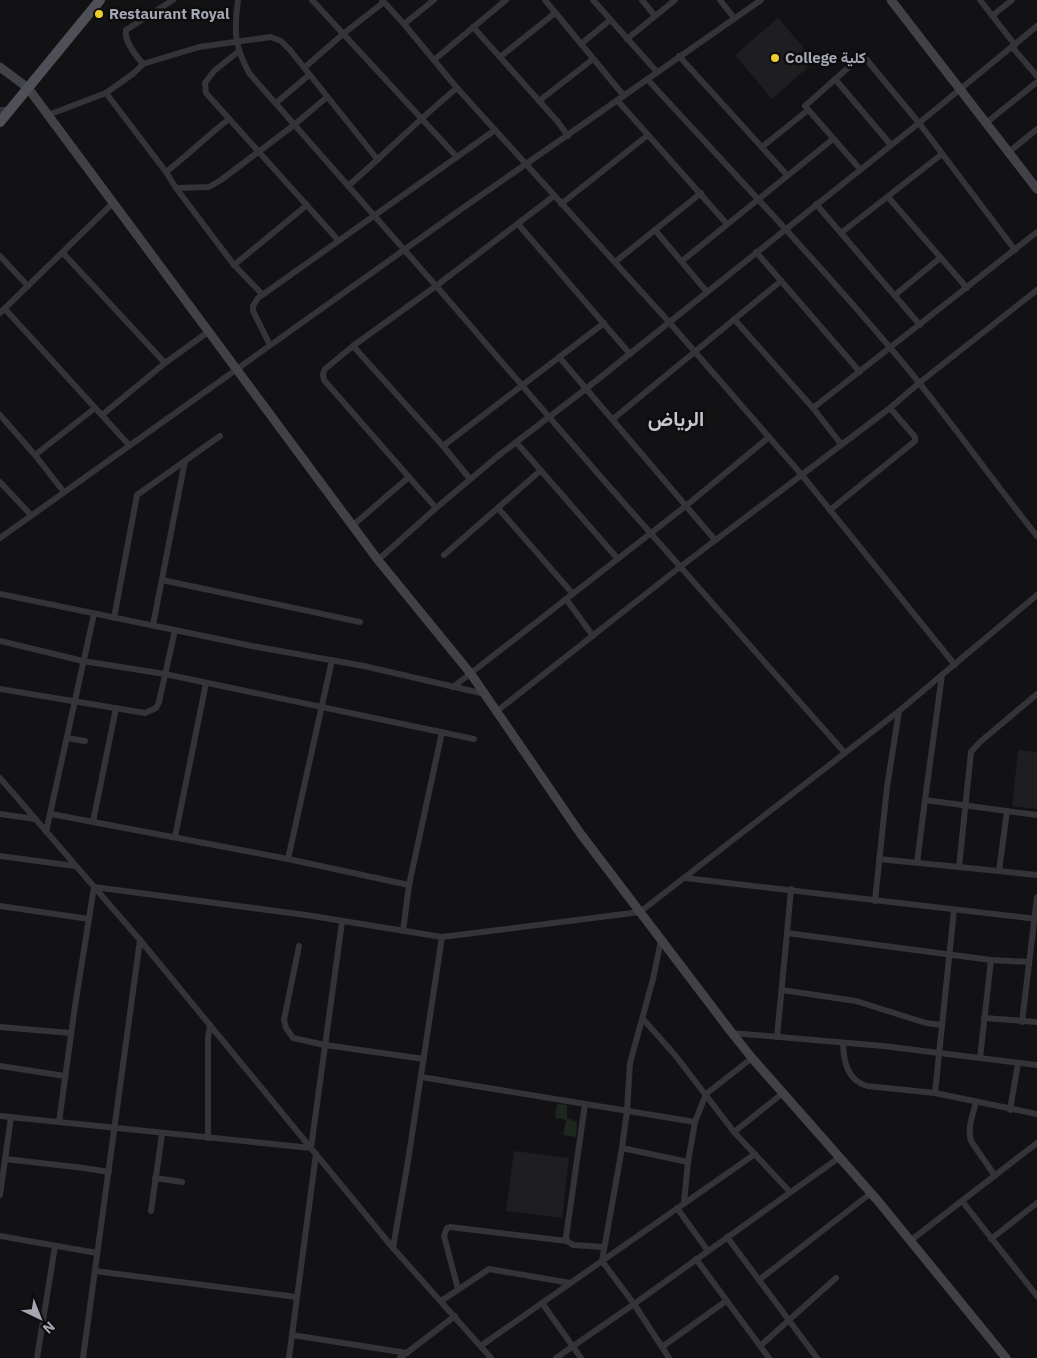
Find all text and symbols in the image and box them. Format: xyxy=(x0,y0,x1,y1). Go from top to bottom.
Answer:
place label: Restaurant Royal xyxy=(109,4,230,23)
marker: Restaurant Royal xyxy=(93,8,105,20)
place label: College كلية xyxy=(785,48,866,67)
marker: College كلية xyxy=(769,52,781,64)
district label: الرياض xyxy=(648,405,704,432)
north arrow xyxy=(15,1293,65,1343)
text: N xyxy=(39,1317,59,1338)

